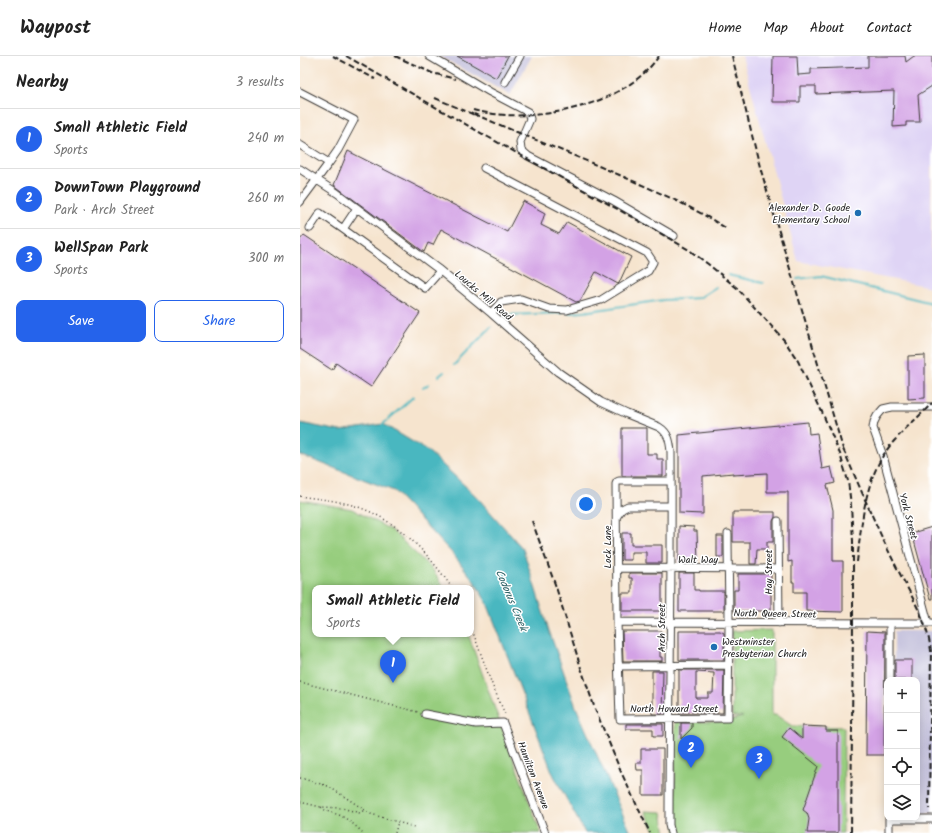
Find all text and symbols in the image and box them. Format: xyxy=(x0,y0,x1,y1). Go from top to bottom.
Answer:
text: Waypost xyxy=(20,13,91,43)
text: Home xyxy=(708,17,742,39)
text: Map xyxy=(764,17,788,39)
text: About xyxy=(810,17,844,39)
text: Contact xyxy=(866,17,912,39)
text: Nearby xyxy=(16,69,68,96)
text: 3 results xyxy=(236,72,284,93)
text: Small Athletic Field xyxy=(54,116,187,140)
text: 1 xyxy=(27,128,31,149)
text: 240 m xyxy=(247,128,284,149)
text: Sports xyxy=(54,140,88,161)
text: DownTown Playground xyxy=(54,176,200,200)
text: 2 xyxy=(25,188,33,209)
text: 260 m xyxy=(247,188,284,209)
text: Park · Arch Street xyxy=(54,200,154,221)
place label: Alexander D. Goode Elementary School xyxy=(768,200,851,228)
marker: Alexander D. Goode Elementary School xyxy=(853,208,863,218)
text: WellSpan Park xyxy=(54,236,148,260)
text: 3 xyxy=(25,248,33,269)
text: 300 m xyxy=(248,248,284,269)
text: Sports xyxy=(54,260,88,281)
street label: Loucks Mill Road xyxy=(451,267,517,325)
button: Save xyxy=(16,300,146,342)
button: Share xyxy=(154,300,284,342)
street label: York Street xyxy=(894,491,922,541)
your location xyxy=(576,494,596,514)
street label: Lock Lane xyxy=(600,525,616,569)
street label: Hay Street xyxy=(761,549,777,595)
street label: Walt Way xyxy=(678,552,718,568)
water label: Codorus Creek xyxy=(490,567,533,636)
popup xyxy=(312,585,474,637)
text: Small Athletic Field xyxy=(326,589,460,613)
street label: Arch Street xyxy=(654,604,670,652)
street label: North Queen Street xyxy=(733,605,817,623)
text: Sports xyxy=(326,613,360,634)
place label: Westminster Presbyterian Church xyxy=(722,634,807,662)
marker: Westminster Presbyterian Church xyxy=(709,642,719,652)
pin: 1 xyxy=(380,650,406,683)
map controls xyxy=(884,677,920,821)
button: + xyxy=(884,677,920,713)
street label: North Howard Street xyxy=(630,701,718,717)
button: − xyxy=(884,713,920,749)
pin: 2 xyxy=(678,735,704,768)
street label: Hamilton Avenue xyxy=(513,739,553,812)
pin: 3 xyxy=(746,746,772,779)
button: locate xyxy=(884,749,920,785)
button: layers xyxy=(884,785,920,821)

